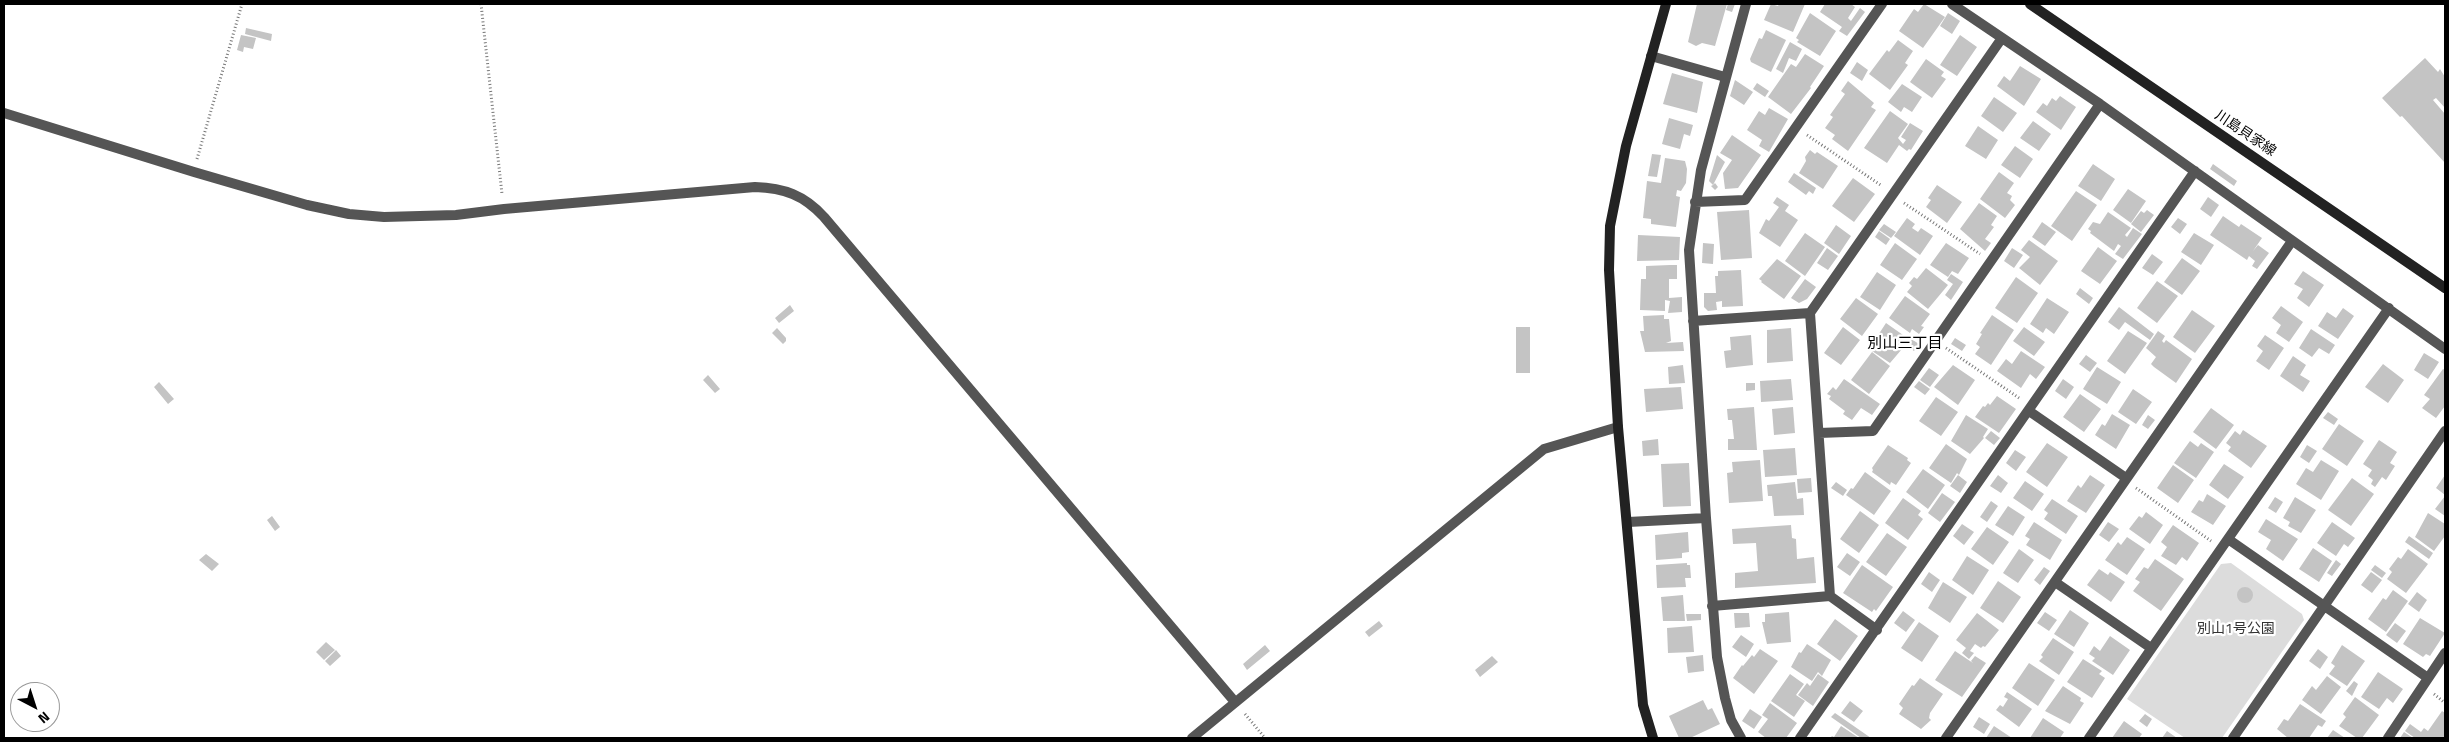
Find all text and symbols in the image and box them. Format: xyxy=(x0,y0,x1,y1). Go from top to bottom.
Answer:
street label: 川島貝家線 xyxy=(2211,107,2279,161)
district label: 別山三丁目 xyxy=(1868,335,1942,353)
park label: 別山1号公園 xyxy=(2197,622,2275,638)
north arrow xyxy=(10,682,60,732)
text: N xyxy=(34,707,55,729)

